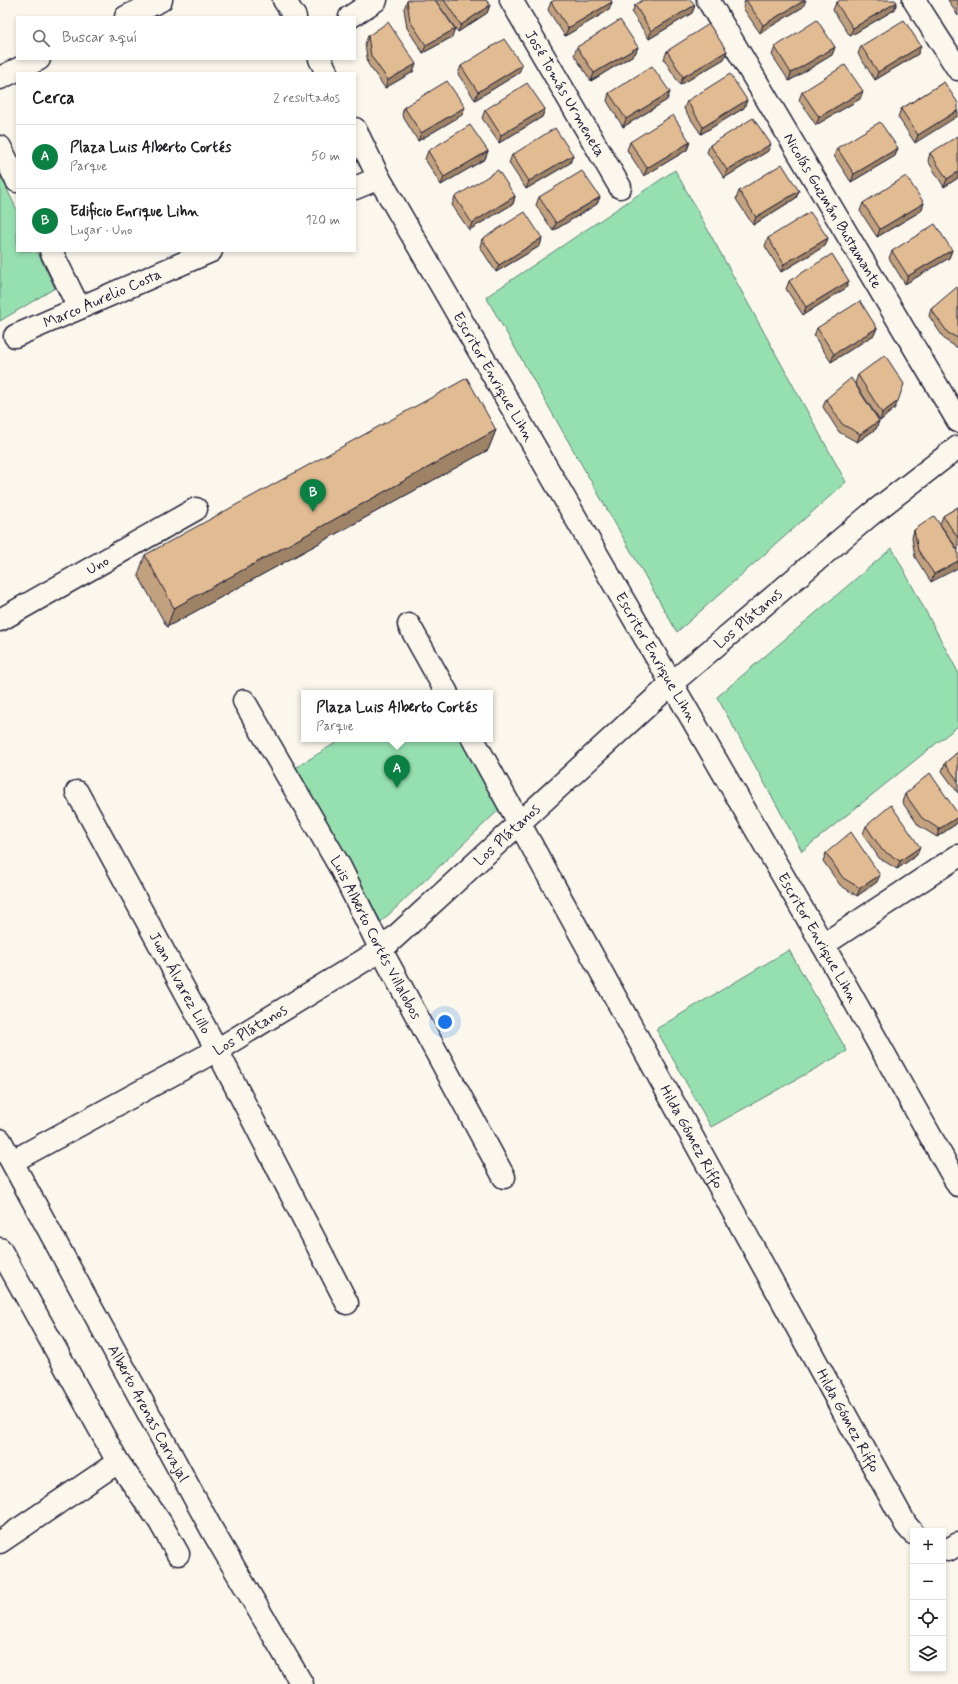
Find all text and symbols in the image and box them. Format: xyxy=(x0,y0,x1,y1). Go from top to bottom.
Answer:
search box xyxy=(16,16,356,60)
icon: search xyxy=(30,27,52,49)
street label: José Tomás Urmeneta xyxy=(520,27,610,161)
text: Buscar aquí xyxy=(62,28,137,48)
text: Cerca xyxy=(32,87,75,109)
text: 2 resultados xyxy=(273,90,340,107)
street label: Nicolás Guzmán Bustamante xyxy=(778,130,886,293)
text: Plaza Luis Alberto Cortés xyxy=(70,138,231,158)
text: A xyxy=(41,148,49,165)
text: 50 m xyxy=(311,148,340,165)
text: Parque xyxy=(70,158,107,175)
text: Edificio Enrique Lihn xyxy=(70,202,199,222)
text: B xyxy=(41,212,49,229)
text: 120 m xyxy=(306,212,340,229)
text: Lugar · Uno xyxy=(70,222,132,239)
street label: Marco Aurelio Costa xyxy=(40,265,165,334)
street label: Escritor Enrique Lihn xyxy=(448,308,539,446)
pin: B xyxy=(300,479,326,512)
street label: Uno xyxy=(83,551,113,580)
street label: Los Plátanos xyxy=(710,585,787,654)
street label: Escritor Enrique Lihn xyxy=(610,589,701,726)
popup xyxy=(301,690,493,742)
text: Plaza Luis Alberto Cortés xyxy=(316,698,478,718)
text: Parque xyxy=(316,718,354,735)
pin: A xyxy=(384,755,410,788)
street label: Los Plátanos xyxy=(470,800,545,871)
street label: Luis Alberto Cortés Villalobos xyxy=(325,853,426,1024)
street label: Escritor Enrique Lihn xyxy=(772,869,863,1007)
street label: Juan Álvarez Lillo xyxy=(144,929,215,1038)
street label: Los Plátanos xyxy=(210,1000,291,1061)
your location xyxy=(435,1012,455,1032)
street label: Hilda Gómez Riffo xyxy=(655,1082,728,1193)
street label: Alberto Arenas Carvajal xyxy=(102,1342,193,1486)
street label: Hilda Gómez Riffo xyxy=(811,1366,884,1477)
map controls xyxy=(910,1528,946,1672)
button: + xyxy=(910,1528,946,1564)
button: − xyxy=(910,1564,946,1600)
button: locate xyxy=(910,1600,946,1636)
button: layers xyxy=(910,1636,946,1672)

